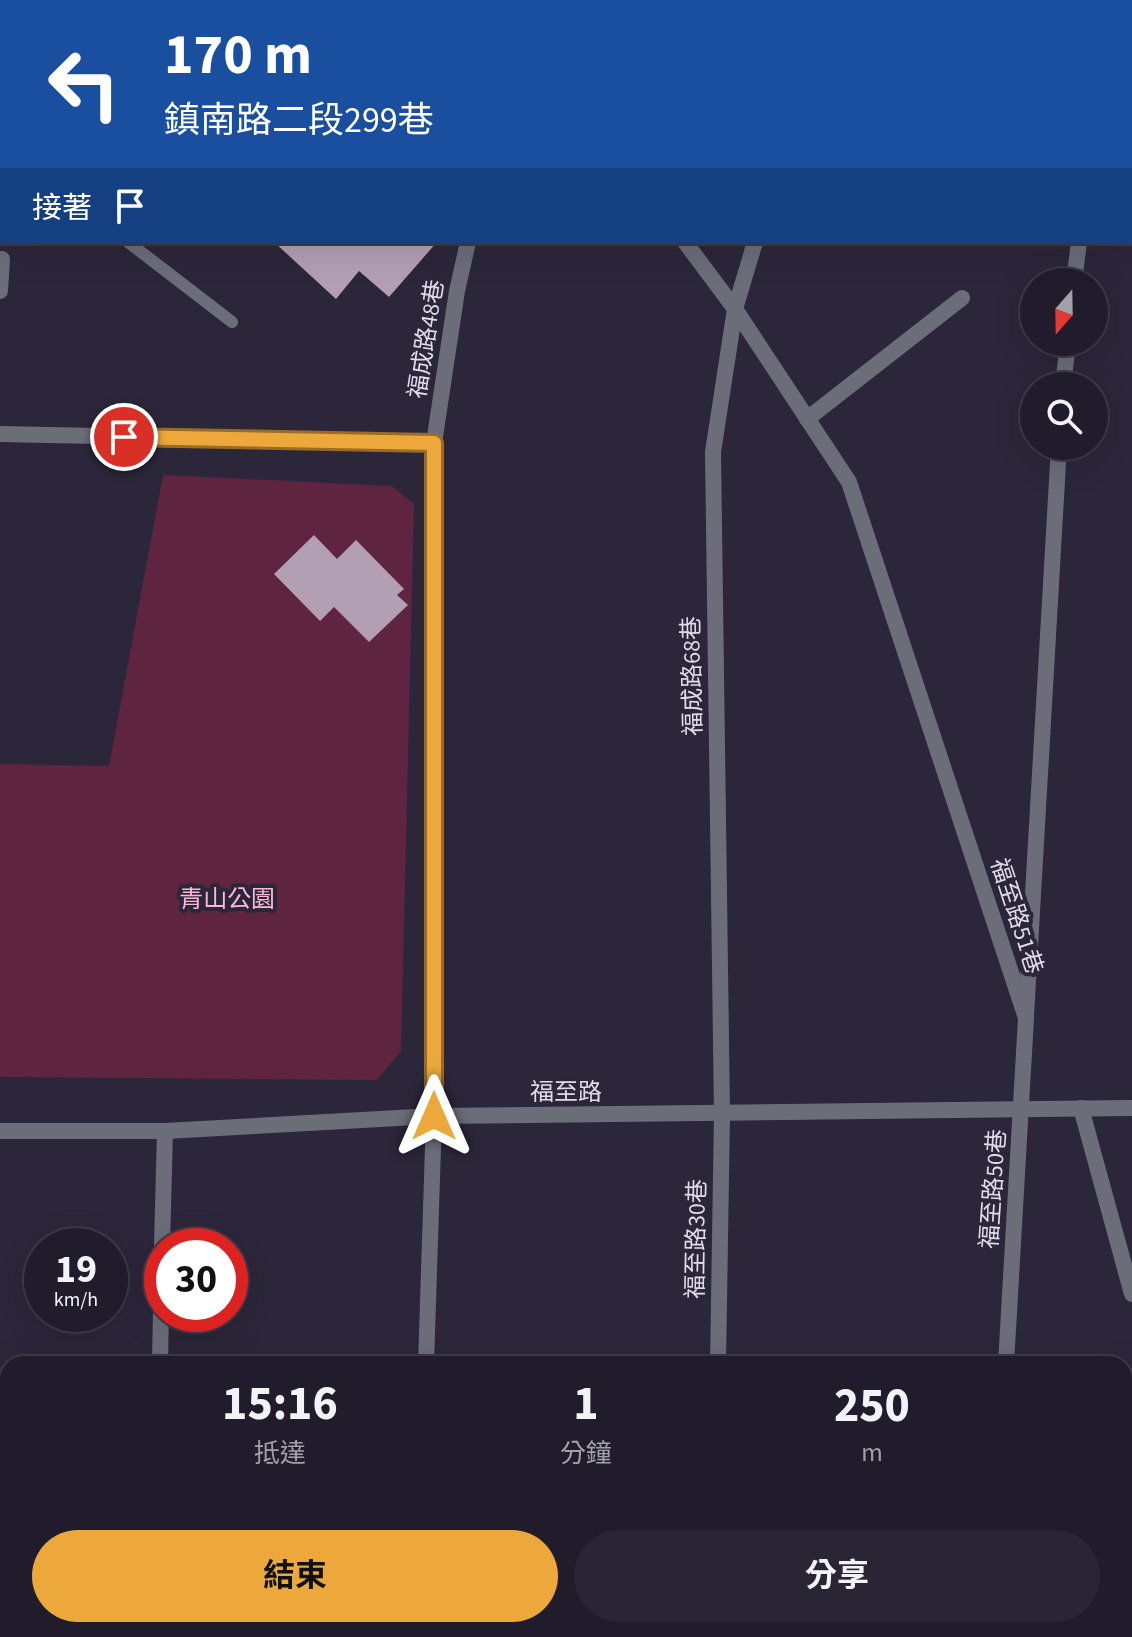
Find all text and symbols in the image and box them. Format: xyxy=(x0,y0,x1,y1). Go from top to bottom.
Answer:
text: 170 m xyxy=(164,16,312,95)
icon: left xyxy=(32,32,136,136)
text: 鎮南路二段299巷 xyxy=(164,95,434,146)
icon: arrive xyxy=(108,184,152,228)
text: 接著 xyxy=(32,187,92,230)
north arrow xyxy=(1020,268,1108,356)
map controls xyxy=(1020,268,1108,460)
street label: 福成路48巷 xyxy=(400,277,453,401)
button: search xyxy=(1020,372,1108,460)
pin xyxy=(90,403,158,471)
icon: arrive xyxy=(102,415,146,459)
street label: 福成路68巷 xyxy=(674,616,711,736)
street label: 福至路51巷 xyxy=(981,854,1052,979)
park label: 青山公園 xyxy=(179,882,275,917)
position arrow xyxy=(392,1074,476,1158)
street label: 福至路 xyxy=(530,1075,602,1110)
street label: 福至路50巷 xyxy=(972,1128,1015,1250)
street label: 福至路30巷 xyxy=(678,1179,715,1299)
speed limit sign: 30 xyxy=(144,1228,248,1332)
text: 19 xyxy=(55,1241,97,1298)
text: km/h xyxy=(54,1286,98,1314)
text: 15:16 xyxy=(222,1370,338,1438)
text: 1 xyxy=(573,1370,599,1438)
text: 250 xyxy=(834,1372,910,1440)
text: m xyxy=(861,1434,883,1471)
text: 抵達 xyxy=(254,1435,306,1472)
text: 分鐘 xyxy=(560,1435,612,1472)
button: 結束 xyxy=(32,1530,558,1622)
button: 分享 xyxy=(574,1530,1100,1622)

